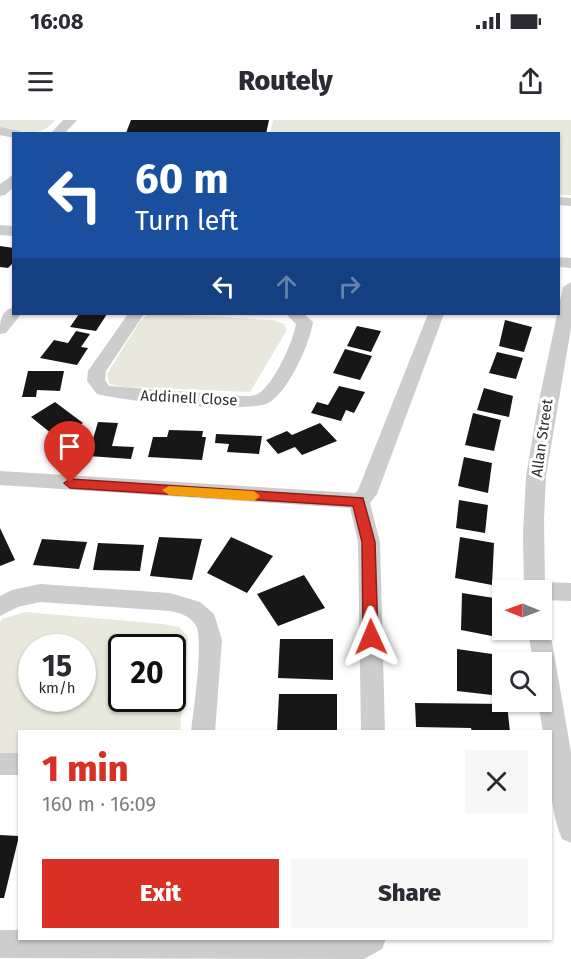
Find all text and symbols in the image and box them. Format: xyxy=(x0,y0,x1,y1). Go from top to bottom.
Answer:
text: 16:08 xyxy=(30,8,84,35)
icon: menu xyxy=(24,65,57,98)
text: Routely xyxy=(238,65,333,97)
icon: share xyxy=(514,65,547,98)
text: 60 m xyxy=(135,154,229,204)
icon: left xyxy=(36,156,114,234)
text: Turn left xyxy=(135,205,238,237)
icon: left xyxy=(207,270,240,303)
icon: ahead xyxy=(270,270,303,303)
icon: right xyxy=(333,270,366,303)
street label: Addinell Close xyxy=(140,386,238,410)
street label: Allan Street xyxy=(528,397,556,478)
pin xyxy=(44,421,95,483)
icon: arrive xyxy=(53,430,86,463)
north arrow xyxy=(492,580,552,640)
map controls xyxy=(492,580,552,712)
position arrow xyxy=(339,605,403,669)
speed limit sign: 20 xyxy=(108,634,186,712)
text: 15 xyxy=(42,648,72,684)
button: search xyxy=(492,652,552,712)
text: km/h xyxy=(38,679,76,697)
text: 1 min xyxy=(42,747,128,791)
button: close xyxy=(465,750,528,813)
text: 160 m · 16:09 xyxy=(42,792,156,816)
button: Exit xyxy=(42,859,279,928)
button: Share xyxy=(291,859,528,928)

